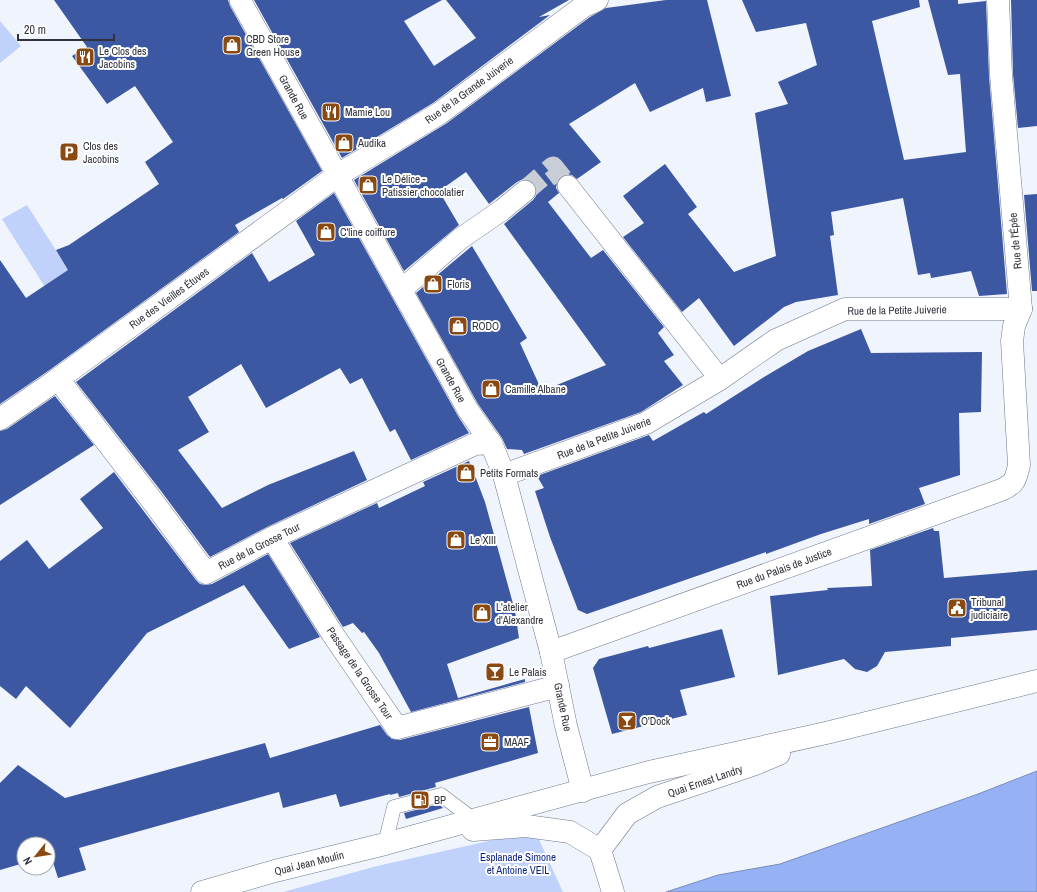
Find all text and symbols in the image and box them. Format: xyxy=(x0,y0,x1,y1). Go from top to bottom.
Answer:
scale bar xyxy=(18,16,114,42)
text: 20 m xyxy=(24,22,46,38)
place label: CBD Store Green House xyxy=(246,32,300,59)
shop icon: CBD Store Green House xyxy=(221,34,243,56)
place label: Le Clos des Jacobins xyxy=(99,44,147,71)
restaurant icon: Le Clos des Jacobins xyxy=(74,46,96,68)
street label: Rue de la Grande Juiverie xyxy=(422,53,516,127)
street label: Grande Rue xyxy=(276,72,312,122)
restaurant icon: Mamie Lou xyxy=(320,101,342,123)
place label: Mamie Lou xyxy=(345,105,390,119)
shop icon: Audika xyxy=(333,132,355,154)
place label: Audika xyxy=(357,136,386,150)
place label: Clos des Jacobins xyxy=(83,139,120,166)
parking icon: Clos des Jacobins xyxy=(58,141,80,163)
place label: Le Délice - Patissier chocolatier xyxy=(382,172,464,199)
shop icon: Le Délice - Patissier chocolatier xyxy=(357,174,379,196)
street label: Rue de l'Épée xyxy=(1006,212,1024,270)
shop icon: C'line coiffure xyxy=(315,221,337,243)
place label: C'line coiffure xyxy=(340,225,395,239)
street label: Rue des Vieilles Étuves xyxy=(126,264,212,332)
shop icon: Floris xyxy=(422,273,444,295)
place label: Floris xyxy=(447,277,470,291)
street label: Rue de la Petite Juiverie xyxy=(847,302,947,318)
shop icon: RODO xyxy=(447,315,469,337)
place label: RODO xyxy=(472,319,499,333)
street label: Grande Rue xyxy=(433,355,469,405)
shop icon: Camille Albane xyxy=(480,378,502,400)
place label: Camille Albane xyxy=(505,382,566,396)
street label: Rue de la Petite Juiverie xyxy=(555,414,653,462)
shop icon: Petits Formats xyxy=(455,462,477,484)
place label: Petits Formats xyxy=(480,466,539,480)
street label: Rue de la Grosse Tour xyxy=(216,519,302,573)
shop icon: Le XIII xyxy=(445,529,467,551)
place label: Le XIII xyxy=(470,533,496,547)
street label: Rue du Palais de Justice xyxy=(734,544,834,592)
place label: Tribunal judiciaire xyxy=(970,595,1008,622)
public building icon: Tribunal judiciaire xyxy=(946,597,968,619)
place label: L'atelier d'Alexandre xyxy=(496,600,543,627)
shop icon: L'atelier d'Alexandre xyxy=(471,602,493,624)
street label: Passage de la Grosse Tour xyxy=(324,624,396,722)
bar icon: Le Palais xyxy=(484,661,506,683)
place label: Le Palais xyxy=(509,665,547,679)
street label: Grande Rue xyxy=(551,682,575,732)
bar icon: O'Dock xyxy=(616,710,638,732)
place label: O'Dock xyxy=(641,714,671,728)
office icon: MAAF xyxy=(479,731,501,753)
place label: MAAF xyxy=(504,735,530,749)
street label: Quai Ernest Landry xyxy=(666,761,745,800)
fuel station icon: BP xyxy=(409,789,431,811)
place label: BP xyxy=(434,793,446,807)
north arrow xyxy=(16,836,56,876)
street label: Quai Jean Moulin xyxy=(273,848,345,878)
park label: Esplanade Simone et Antoine VEIL xyxy=(480,850,556,877)
text: N xyxy=(20,855,35,867)

